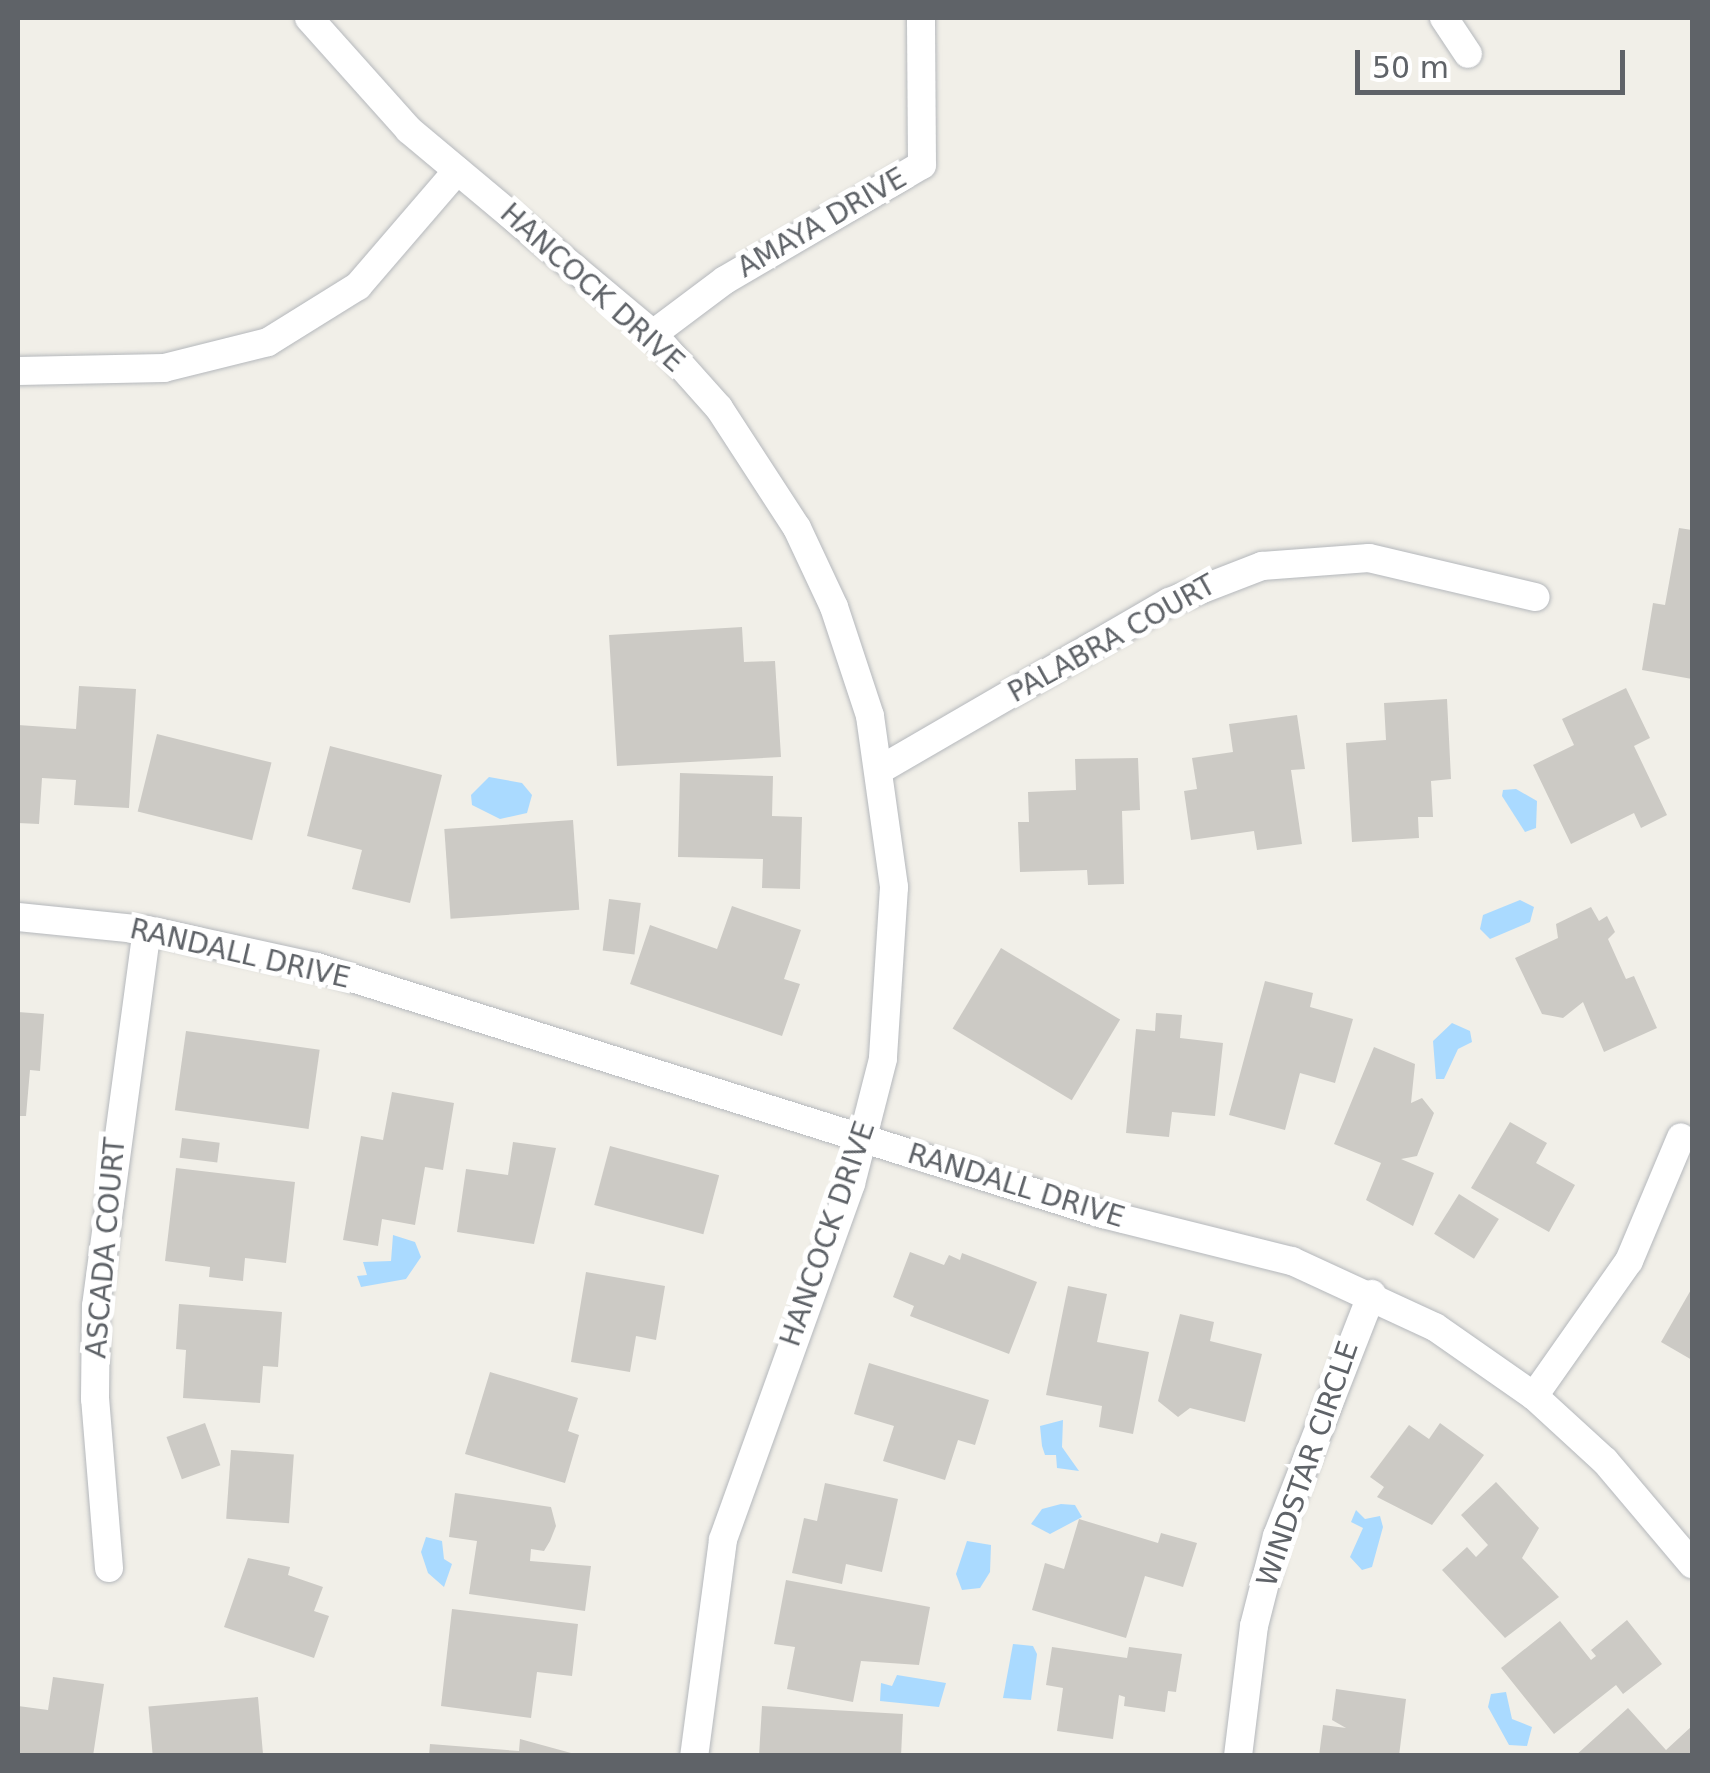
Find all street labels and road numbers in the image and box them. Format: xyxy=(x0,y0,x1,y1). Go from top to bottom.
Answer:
street label: AMAYA DRIVE xyxy=(732,161,912,285)
street label: HANCOCK DRIVE xyxy=(493,197,691,379)
street label: PALABRA COURT xyxy=(1002,568,1222,710)
street label: RANDALL DRIVE xyxy=(127,912,353,996)
street label: HANCOCK DRIVE xyxy=(774,1117,882,1351)
street label: ASCADA COURT xyxy=(80,1136,132,1360)
street label: RANDALL DRIVE xyxy=(904,1137,1128,1235)
street label: WINDSTAR CIRCLE xyxy=(1250,1337,1366,1591)

